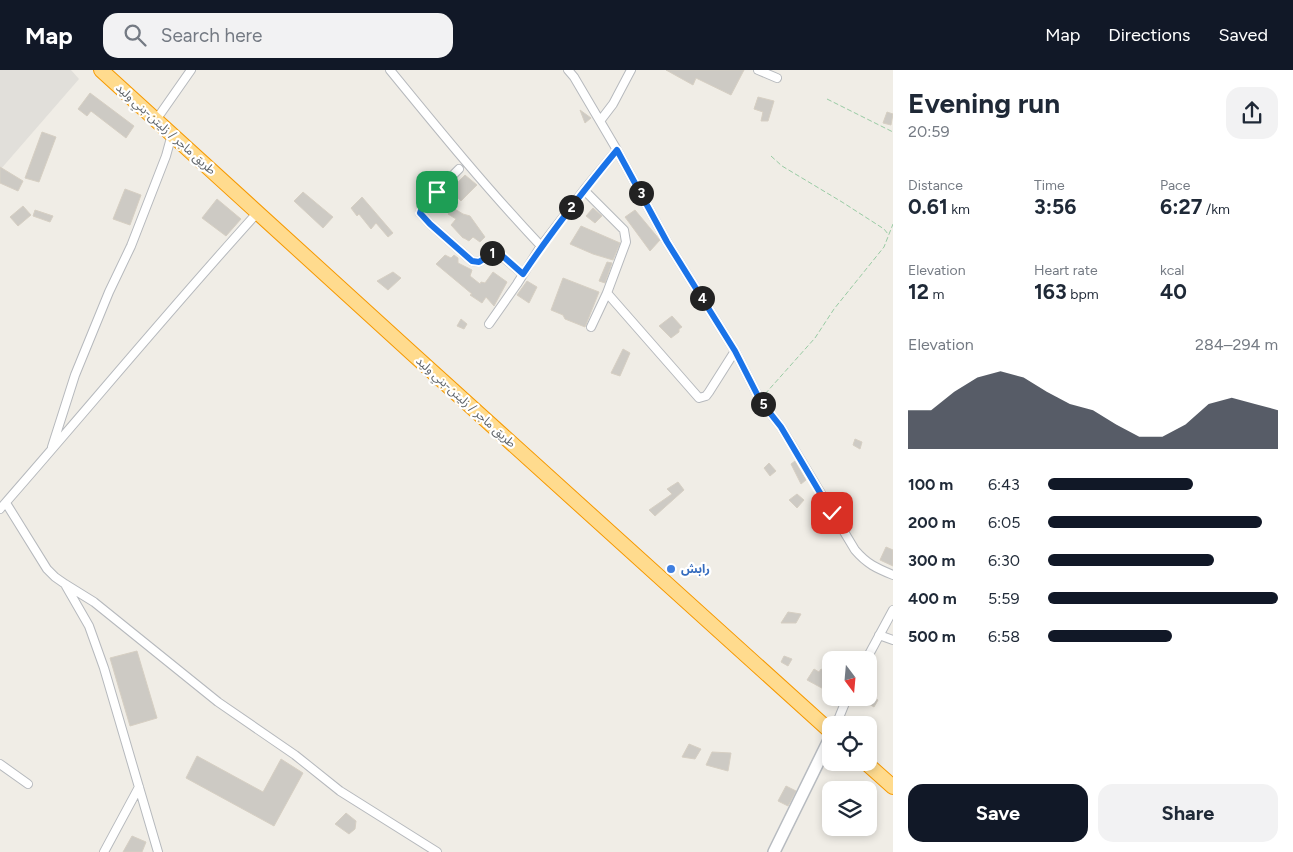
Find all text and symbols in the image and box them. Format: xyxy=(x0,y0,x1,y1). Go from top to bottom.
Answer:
search box xyxy=(103,13,453,58)
text: Map xyxy=(25,21,73,50)
icon: search xyxy=(121,21,149,49)
text: Search here xyxy=(161,24,262,47)
text: Map xyxy=(1045,24,1080,46)
text: Directions xyxy=(1108,24,1190,46)
text: Saved xyxy=(1218,24,1268,46)
street label: طريق ماجر / زليتن-بني وليد xyxy=(111,81,219,180)
text: Evening run xyxy=(908,86,1060,120)
button: share xyxy=(1226,87,1278,139)
text: 20:59 xyxy=(908,122,950,141)
pin xyxy=(416,171,458,213)
text: Distance xyxy=(908,177,963,194)
text: Time xyxy=(1034,177,1065,194)
text: Pace xyxy=(1160,177,1190,194)
icon: arrive xyxy=(423,178,451,206)
pin: 3 xyxy=(628,180,654,206)
text: 3 xyxy=(638,185,645,202)
pin: 2 xyxy=(558,194,584,220)
text: 0.61 xyxy=(908,194,948,219)
text: 3:56 xyxy=(1034,194,1076,219)
text: 6:27 xyxy=(1160,194,1202,219)
text: 2 xyxy=(567,199,576,216)
text: km xyxy=(948,201,970,218)
text: /km xyxy=(1202,201,1230,218)
pin: 1 xyxy=(480,240,504,266)
text: 1 xyxy=(490,245,495,262)
text: Elevation xyxy=(908,262,966,279)
text: Heart rate xyxy=(1034,262,1098,279)
text: kcal xyxy=(1160,262,1184,279)
text: 12 xyxy=(908,279,929,304)
text: 163 xyxy=(1034,279,1067,304)
text: 40 xyxy=(1160,279,1187,304)
pin: 4 xyxy=(690,286,714,310)
text: m xyxy=(929,286,944,303)
text: bpm xyxy=(1067,286,1099,303)
text: 4 xyxy=(698,290,707,307)
text: Elevation xyxy=(908,335,974,354)
text: 284–294 m xyxy=(1195,335,1278,354)
street label: طريق ماجر / زليتن-بني وليد xyxy=(411,354,519,453)
pin: 5 xyxy=(750,392,776,416)
text: 5 xyxy=(759,396,768,413)
text: 100 m xyxy=(908,475,953,494)
text: 6:43 xyxy=(988,475,1020,494)
pin xyxy=(811,492,853,534)
icon: check xyxy=(818,499,846,527)
text: 200 m xyxy=(908,513,956,532)
text: 6:05 xyxy=(988,513,1021,532)
text: 300 m xyxy=(908,551,955,570)
text: 6:30 xyxy=(988,551,1020,570)
place label: رابش xyxy=(681,562,710,576)
marker: رابش xyxy=(665,563,677,575)
text: 400 m xyxy=(908,589,957,608)
text: 5:59 xyxy=(988,589,1020,608)
text: 500 m xyxy=(908,627,956,646)
text: 6:58 xyxy=(988,627,1020,646)
north arrow xyxy=(822,651,878,706)
map controls xyxy=(822,651,877,836)
button: locate xyxy=(822,716,877,771)
button: layers xyxy=(822,781,877,836)
button: Save xyxy=(908,784,1088,842)
button: Share xyxy=(1098,784,1278,842)

